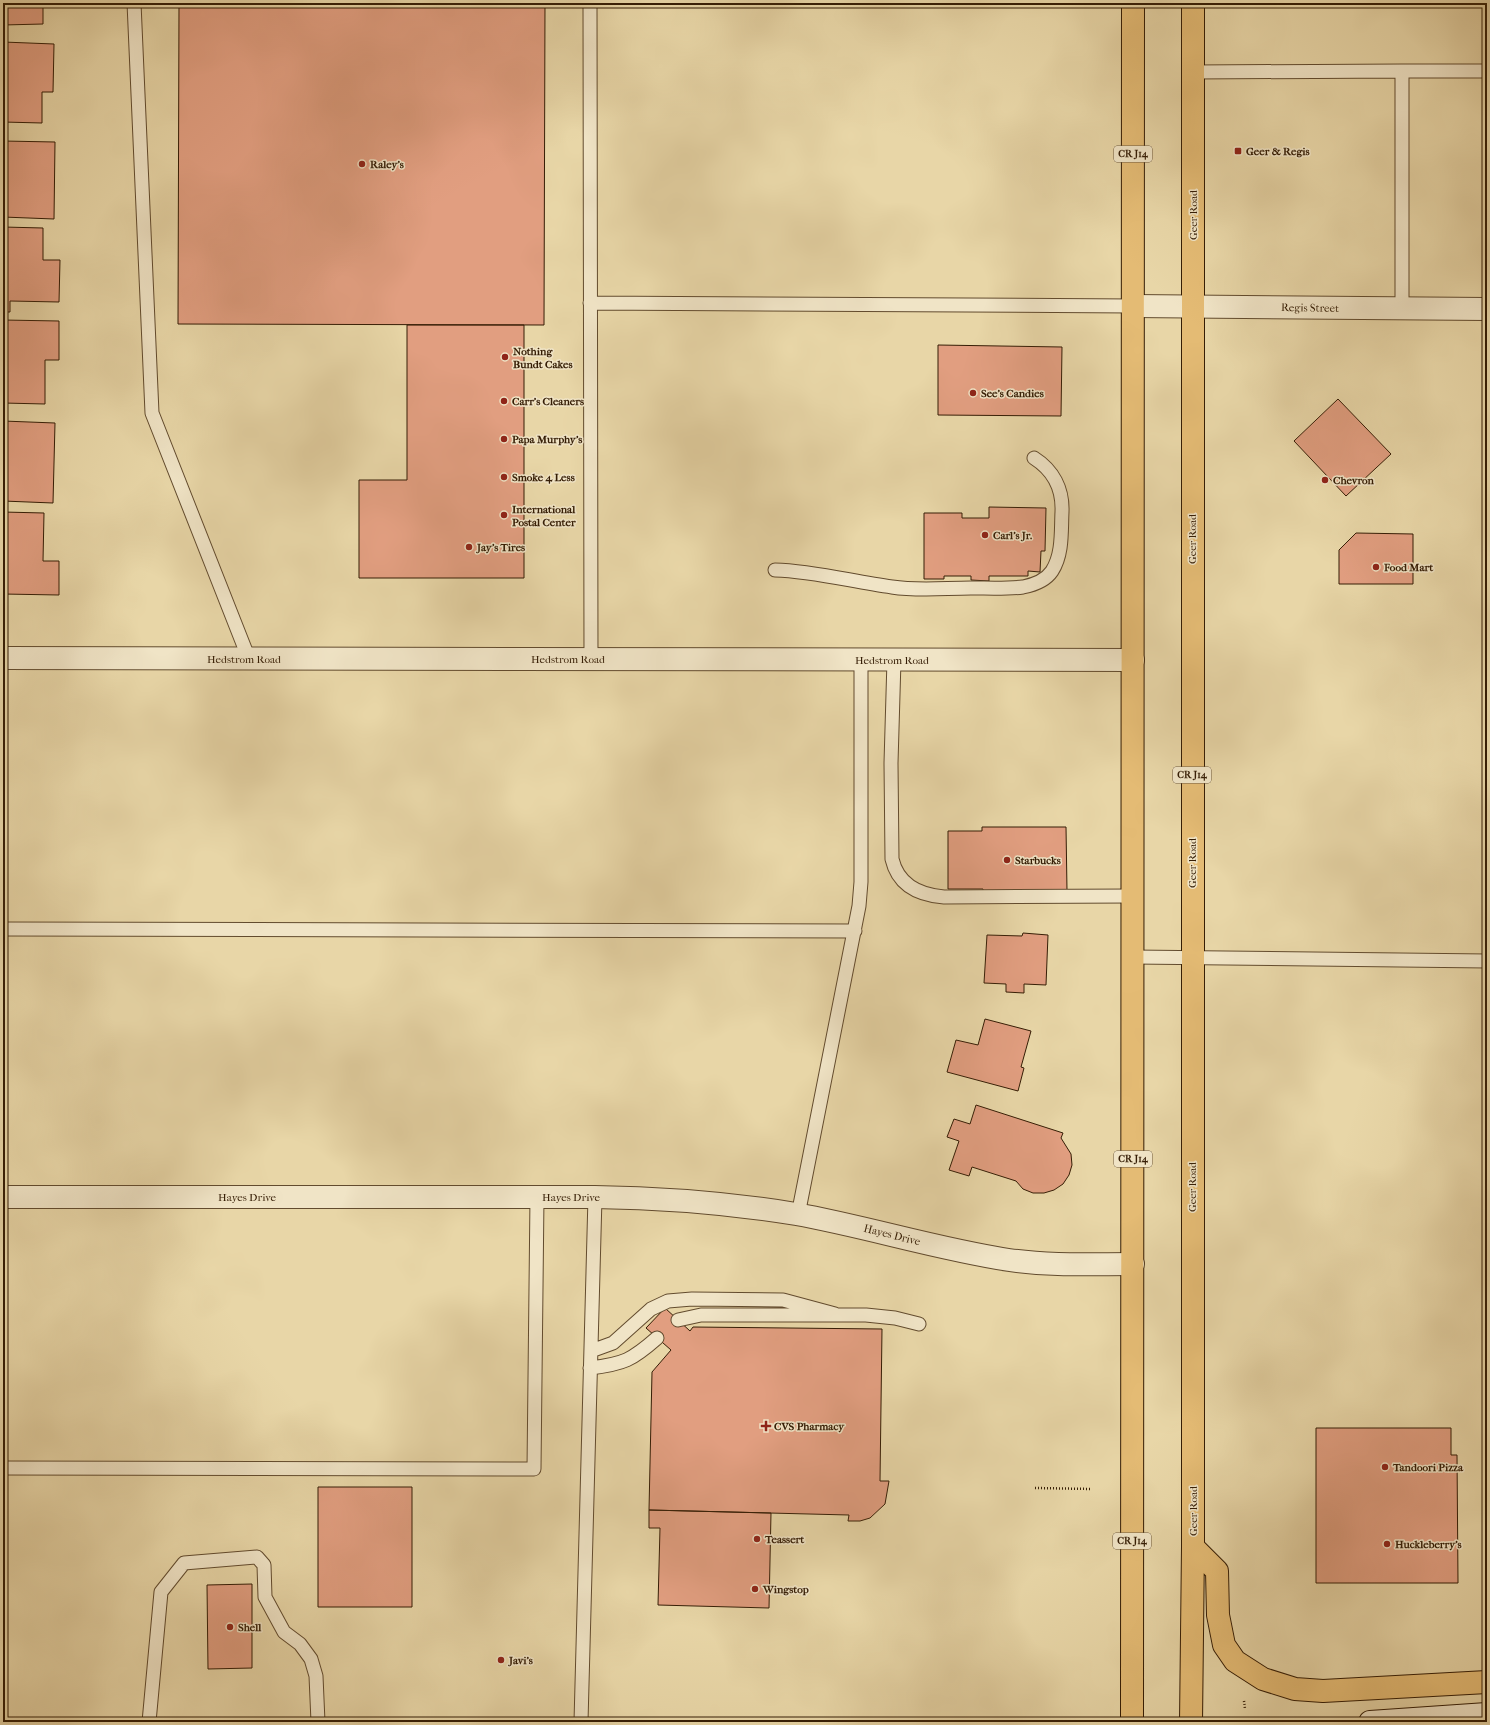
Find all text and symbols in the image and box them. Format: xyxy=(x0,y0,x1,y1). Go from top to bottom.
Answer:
place label: Geer & Regis xyxy=(1246,145,1310,158)
road number: CR J14 xyxy=(1114,146,1152,162)
marker: Geer & Regis xyxy=(1233,146,1243,156)
place label: Raley's xyxy=(370,158,404,171)
marker: Raley's xyxy=(357,159,367,169)
street label: Geer Road xyxy=(1187,189,1200,240)
street label: Regis Street xyxy=(1281,301,1339,315)
place label: Nothing Bundt Cakes xyxy=(513,345,573,371)
marker: Nothing Bundt Cakes xyxy=(500,352,510,362)
place label: See's Candies xyxy=(981,387,1044,400)
marker: See's Candies xyxy=(968,388,978,398)
place label: Carr's Cleaners xyxy=(512,395,584,408)
marker: Carr's Cleaners xyxy=(499,396,509,406)
place label: Papa Murphy's xyxy=(512,433,582,446)
marker: Papa Murphy's xyxy=(499,434,509,444)
place label: Smoke 4 Less xyxy=(512,471,575,484)
marker: Smoke 4 Less xyxy=(499,472,509,482)
place label: Chevron xyxy=(1333,474,1374,487)
marker: Chevron xyxy=(1320,475,1330,485)
place label: International Postal Center xyxy=(512,503,576,529)
marker: International Postal Center xyxy=(499,510,509,520)
street label: Geer Road xyxy=(1186,513,1199,564)
place label: Carl's Jr. xyxy=(993,529,1032,542)
marker: Carl's Jr. xyxy=(980,530,990,540)
place label: Jay's Tires xyxy=(476,541,525,554)
marker: Jay's Tires xyxy=(464,542,474,552)
place label: Food Mart xyxy=(1383,561,1434,574)
marker: Food Mart xyxy=(1371,562,1381,572)
street label: Hedstrom Road xyxy=(207,653,282,666)
street label: Hedstrom Road xyxy=(531,653,606,666)
street label: Hedstrom Road xyxy=(855,654,930,667)
road number: CR J14 xyxy=(1173,767,1211,783)
street label: Geer Road xyxy=(1186,837,1199,888)
place label: Starbucks xyxy=(1015,854,1061,867)
marker: Starbucks xyxy=(1002,855,1012,865)
road number: CR J14 xyxy=(1114,1151,1152,1167)
street label: Geer Road xyxy=(1186,1161,1199,1212)
street label: Hayes Drive xyxy=(218,1191,277,1204)
street label: Hayes Drive xyxy=(542,1191,601,1204)
street label: Hayes Drive xyxy=(862,1222,922,1248)
place label: CVS Pharmacy xyxy=(774,1420,845,1433)
marker: CVS Pharmacy xyxy=(761,1421,771,1431)
place label: Tandoori Pizza xyxy=(1392,1461,1464,1474)
marker: Tandoori Pizza xyxy=(1380,1462,1390,1472)
street label: Geer Road xyxy=(1187,1485,1200,1536)
place label: Teassert xyxy=(764,1533,805,1546)
road number: CR J14 xyxy=(1113,1533,1151,1549)
marker: Teassert xyxy=(752,1534,762,1544)
place label: Huckleberry's xyxy=(1395,1538,1462,1551)
marker: Huckleberry's xyxy=(1382,1539,1392,1549)
place label: Wingstop xyxy=(762,1583,809,1596)
marker: Wingstop xyxy=(750,1584,760,1594)
place label: Shell xyxy=(238,1621,262,1634)
marker: Shell xyxy=(225,1622,235,1632)
place label: Javi's xyxy=(508,1654,533,1667)
marker: Javi's xyxy=(496,1655,506,1665)

